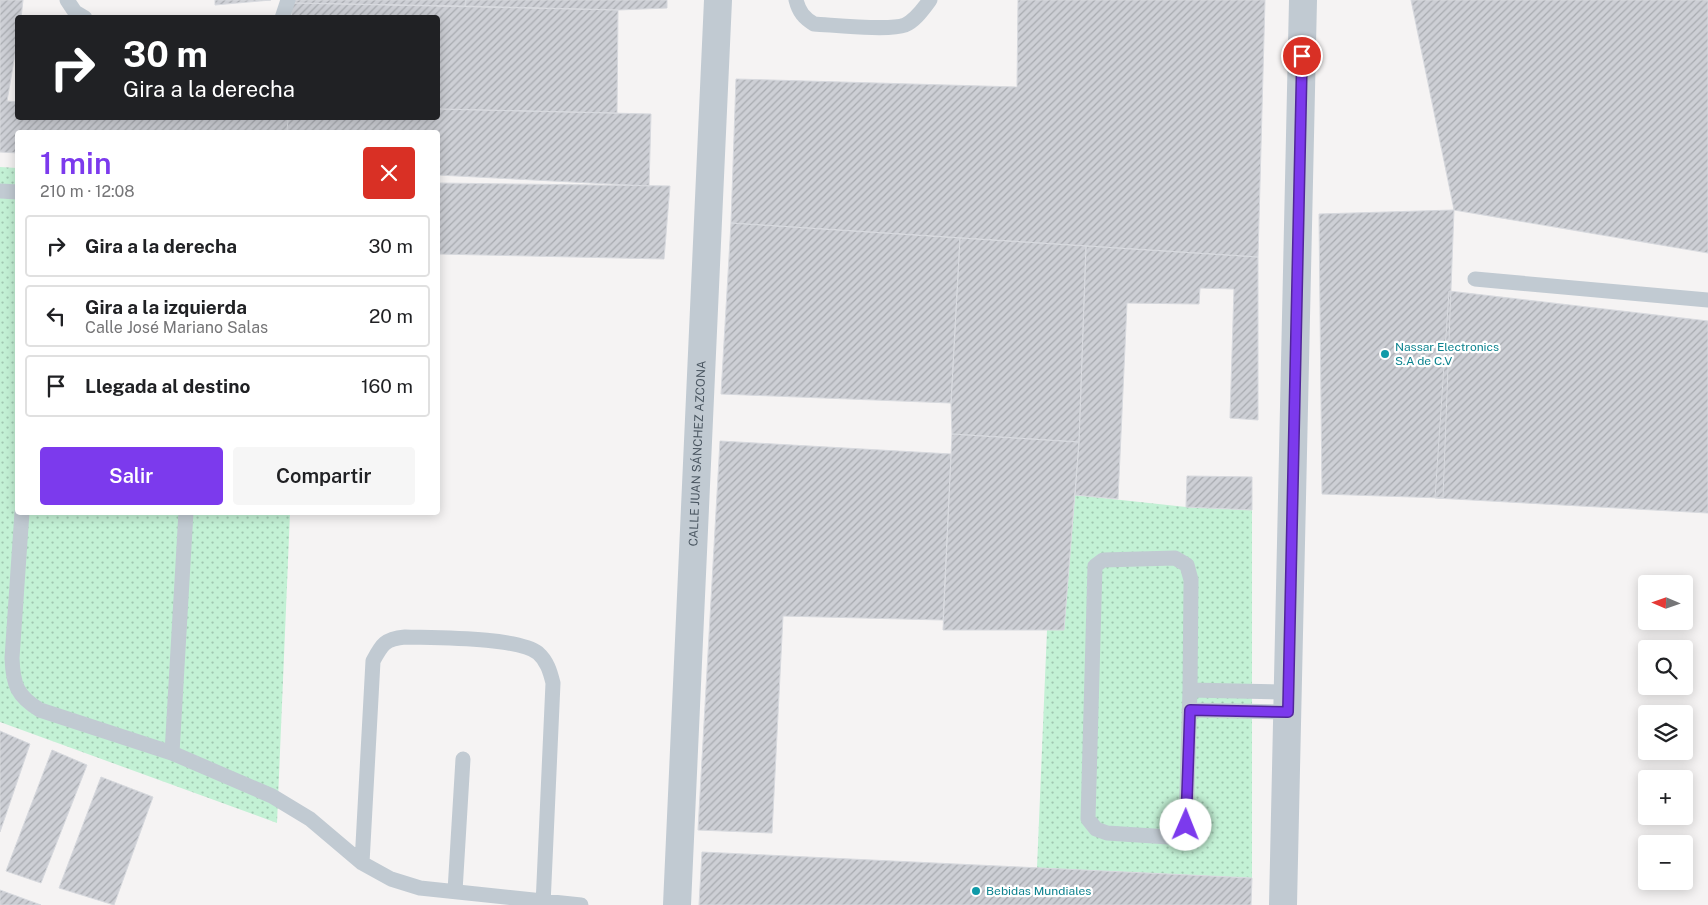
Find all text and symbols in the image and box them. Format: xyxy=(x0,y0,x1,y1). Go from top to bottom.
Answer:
text: 30 m xyxy=(123,34,208,75)
icon: right xyxy=(40,35,105,100)
pin xyxy=(1281,35,1323,77)
icon: arrive xyxy=(1288,42,1316,70)
text: Gira a la derecha xyxy=(123,76,295,102)
text: 1 min xyxy=(40,145,111,181)
button: close xyxy=(363,147,415,199)
text: 210 m · 12:08 xyxy=(40,182,135,201)
icon: right xyxy=(42,232,70,260)
text: Gira a la derecha xyxy=(85,235,237,257)
text: 30 m xyxy=(368,235,413,257)
text: Gira a la izquierda xyxy=(85,296,247,318)
icon: left xyxy=(42,302,70,330)
text: 20 m xyxy=(369,305,413,327)
text: Calle José Mariano Salas xyxy=(85,318,268,337)
place label: Nassar Electronics S.A de C.V xyxy=(1395,340,1499,368)
marker: Nassar Electronics S.A de C.V xyxy=(1379,348,1391,360)
street label: CALLE JUAN SÁNCHEZ AZCONA xyxy=(686,360,709,547)
icon: arrive xyxy=(42,372,70,400)
text: Llegada al destino xyxy=(85,375,250,397)
text: 160 m xyxy=(361,375,413,397)
button: Salir xyxy=(40,447,223,505)
button: Compartir xyxy=(233,447,415,505)
north arrow xyxy=(1638,575,1692,630)
map controls xyxy=(1638,575,1693,890)
button: search xyxy=(1638,640,1693,695)
button: layers xyxy=(1638,705,1693,760)
button: + xyxy=(1638,770,1693,825)
position arrow xyxy=(1159,798,1211,850)
button: − xyxy=(1638,835,1693,890)
place label: Bebidas Mundiales xyxy=(986,884,1091,898)
marker: Bebidas Mundiales xyxy=(970,885,982,897)

